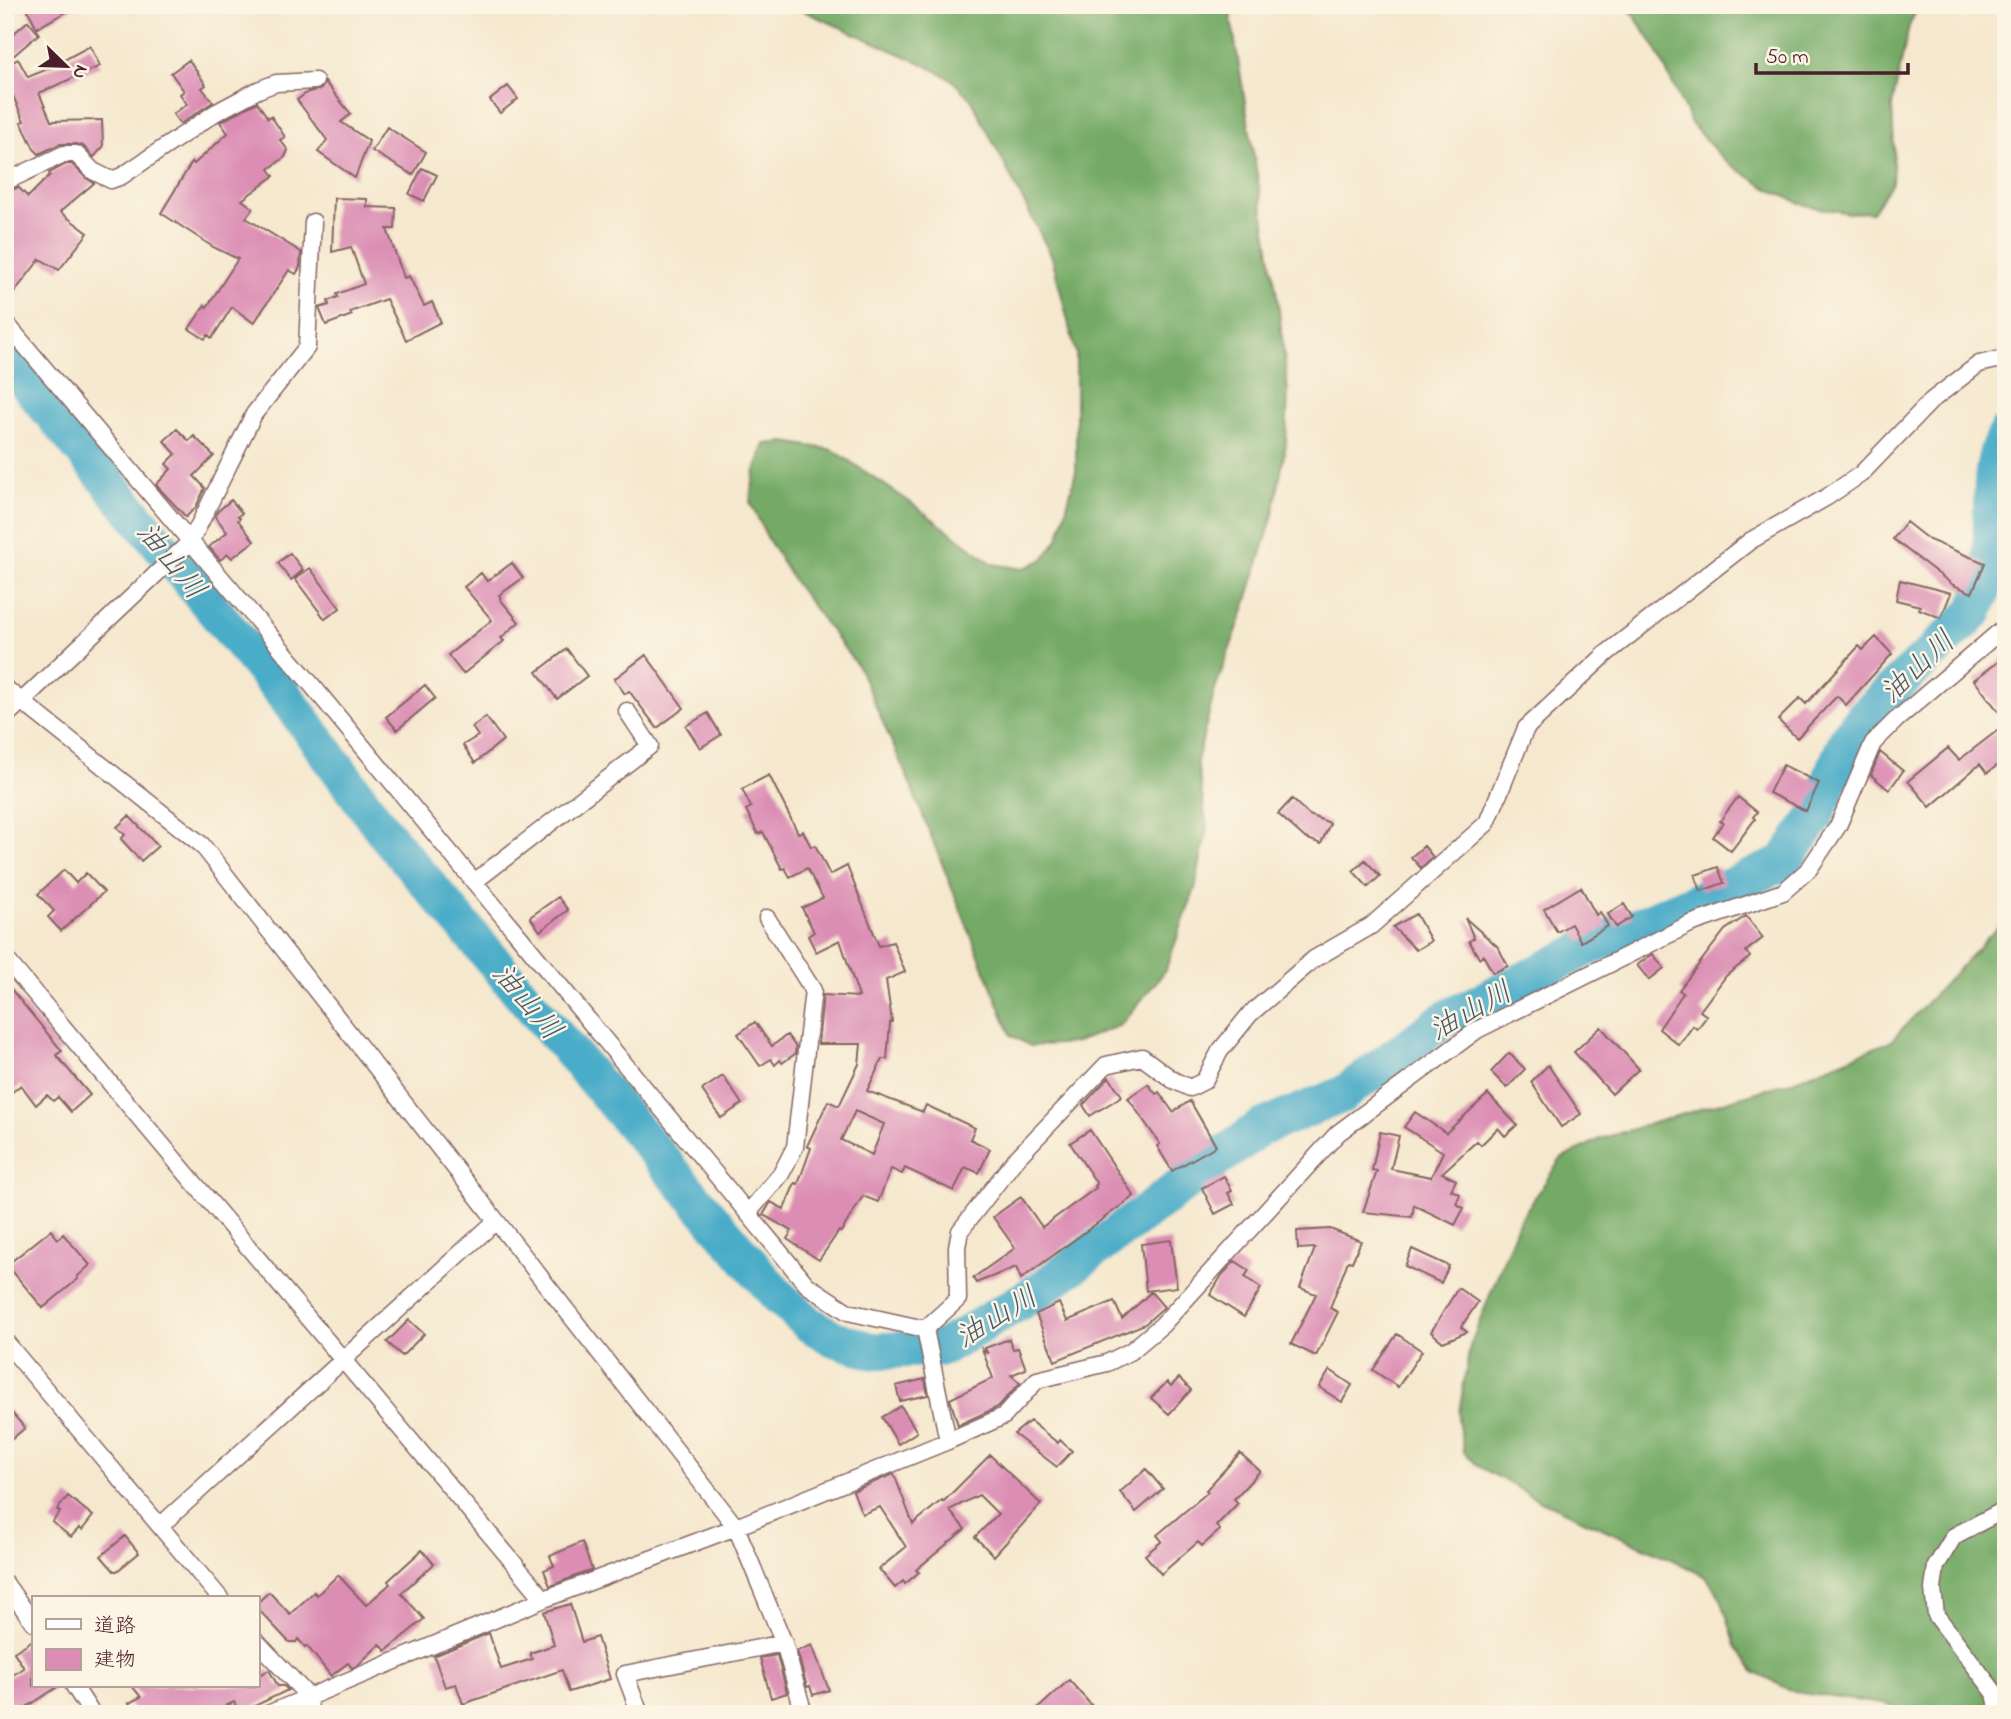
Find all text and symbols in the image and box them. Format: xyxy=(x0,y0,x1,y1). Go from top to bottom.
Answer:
north arrow xyxy=(32,32,102,102)
scale bar xyxy=(1756,32,1908,76)
text: 50 m xyxy=(1766,43,1809,73)
text: N xyxy=(64,60,94,83)
water label: 油山川 xyxy=(124,513,215,611)
water label: 油山川 xyxy=(1871,621,1967,715)
water label: 油山川 xyxy=(480,954,571,1052)
water label: 油山川 xyxy=(1421,972,1521,1054)
water label: 油山川 xyxy=(948,1277,1047,1361)
legend xyxy=(32,1596,259,1688)
text: 道路 xyxy=(94,1612,136,1642)
text: 建物 xyxy=(94,1646,136,1676)

